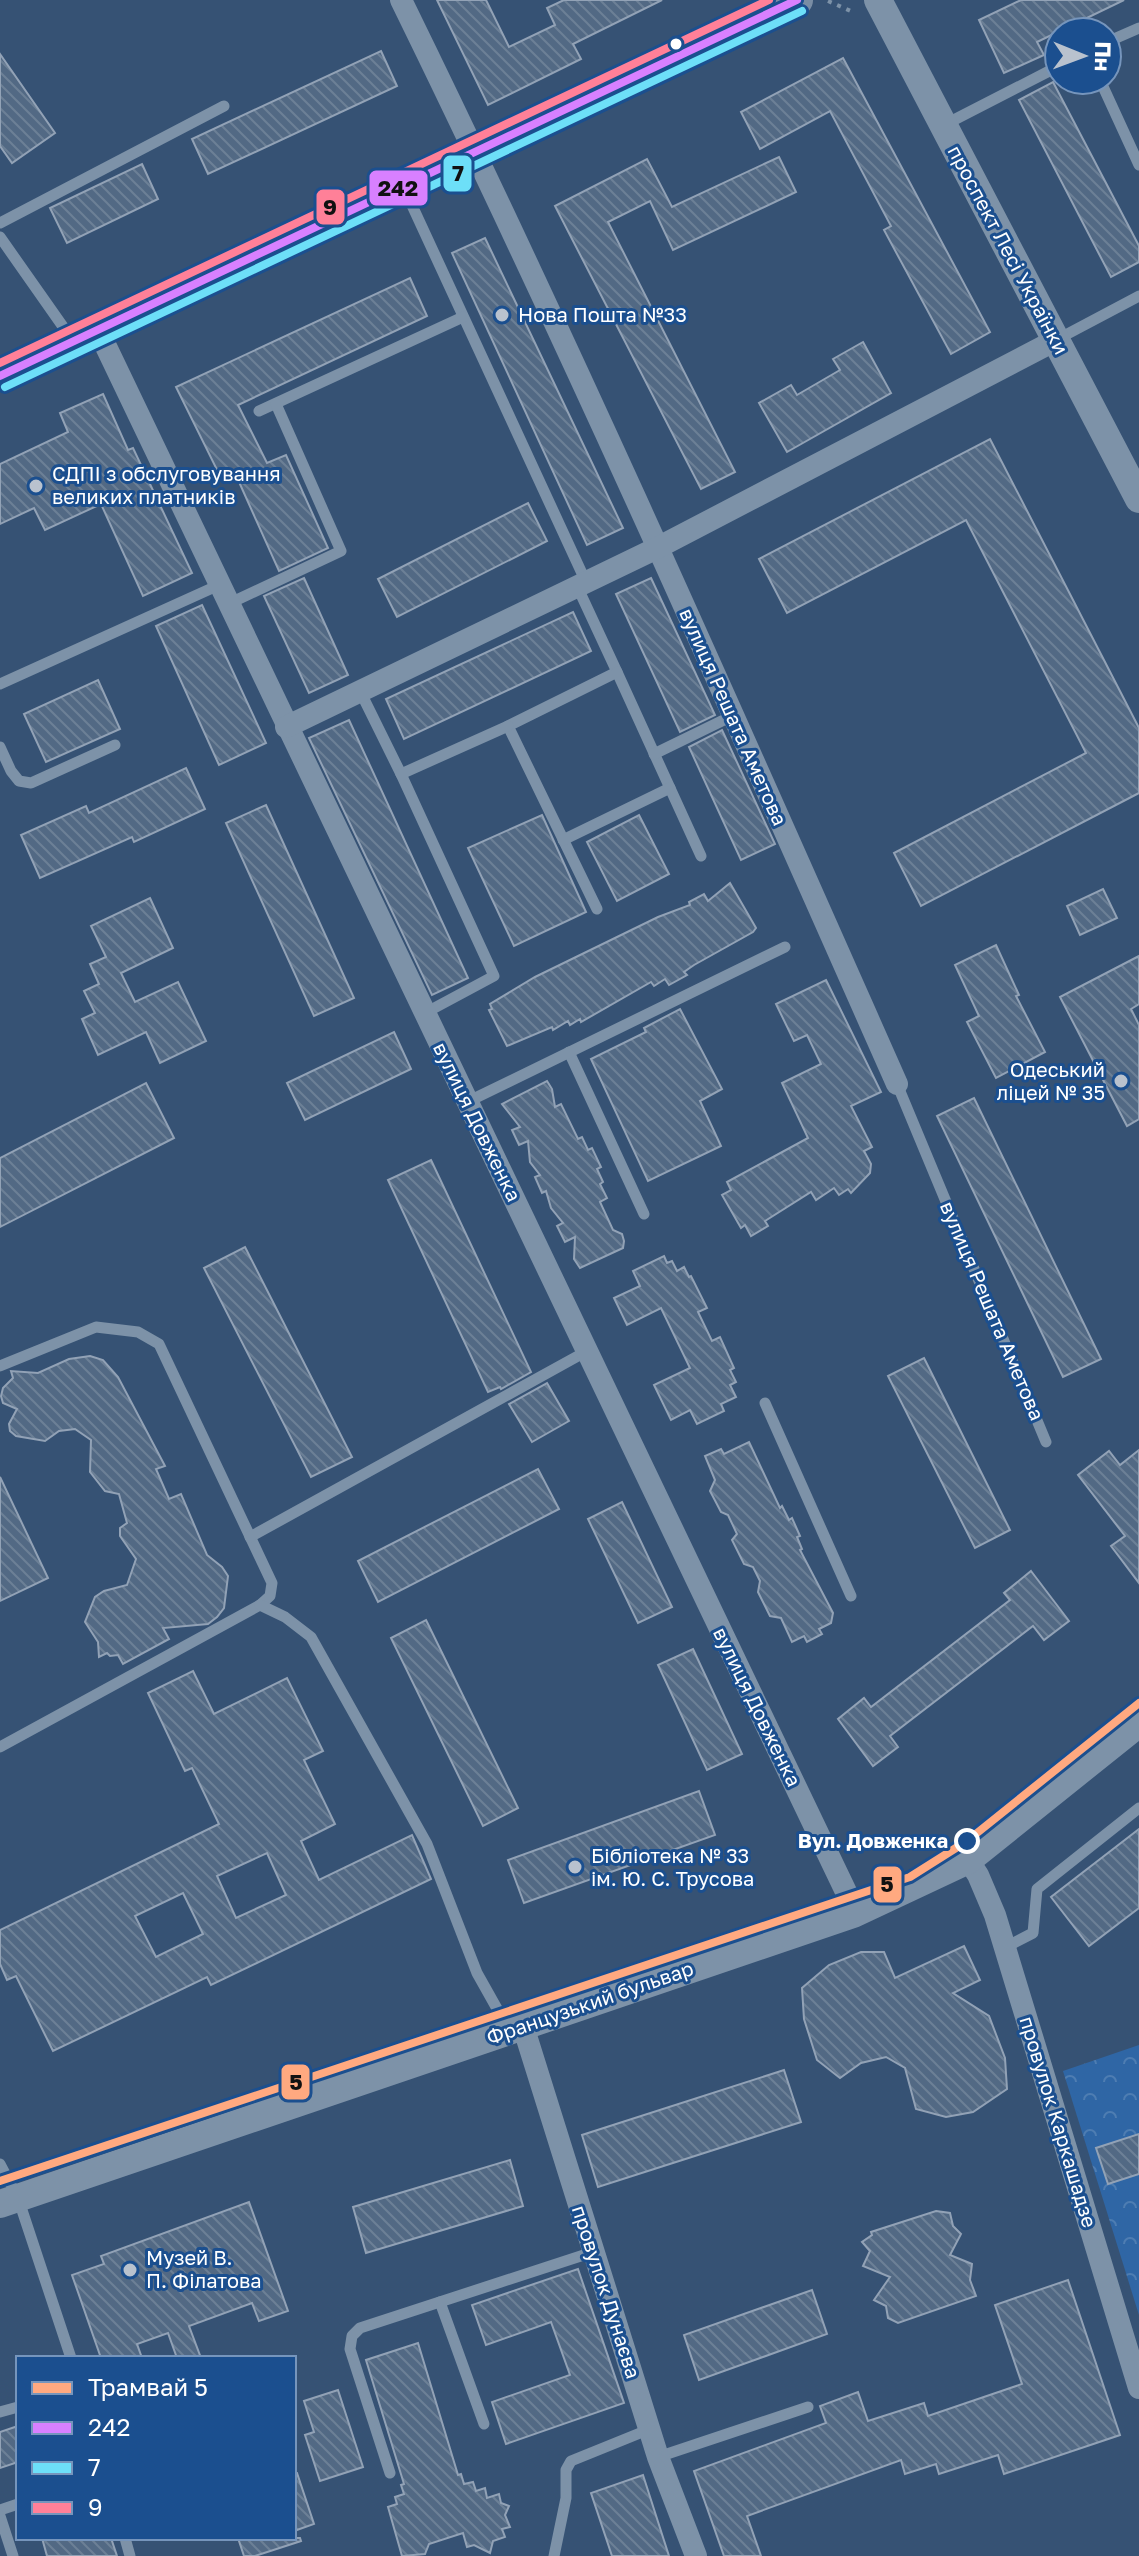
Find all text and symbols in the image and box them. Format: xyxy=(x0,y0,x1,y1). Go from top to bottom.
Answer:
north arrow xyxy=(1043,16,1123,96)
unlabelled marker xyxy=(668,36,684,52)
text: Пн xyxy=(1090,41,1117,72)
street label: проспект Лесі Українки xyxy=(944,141,1074,358)
line badge: 7 xyxy=(442,154,473,193)
text: 7 xyxy=(452,159,464,186)
line badge: 242 xyxy=(368,169,429,207)
text: 242 xyxy=(378,174,418,201)
line badge: 9 xyxy=(315,188,346,226)
text: 9 xyxy=(323,193,337,220)
place label: Нова Пошта №33 xyxy=(518,302,687,326)
marker: Нова Пошта №33 xyxy=(493,306,511,324)
place label: СДПІ з обслуговування великих платників xyxy=(52,461,281,508)
marker: СДПІ з обслуговування великих платників xyxy=(27,477,45,495)
street label: вулиця Решата Аметова xyxy=(675,604,793,829)
street label: вулиця Довженка xyxy=(429,1038,527,1205)
place label: Одеський ліцей № 35 xyxy=(997,1057,1105,1104)
marker: Одеський ліцей № 35 xyxy=(1112,1072,1130,1090)
street label: вулиця Решата Аметова xyxy=(936,1198,1050,1424)
street label: вулиця Довженка xyxy=(709,1623,807,1790)
place label: Вул. Довженка xyxy=(798,1828,948,1852)
marker: Вул. Довженка xyxy=(955,1829,979,1853)
place label: Бібліотека № 33 ім. Ю. С. Трусова xyxy=(591,1843,754,1890)
marker: Бібліотека № 33 ім. Ю. С. Трусова xyxy=(566,1858,584,1876)
line badge: 5 xyxy=(872,1865,903,1904)
text: 5 xyxy=(880,1870,894,1897)
street label: Французький бульвар xyxy=(483,1955,696,2049)
street label: провулок Каркашадзе xyxy=(1015,2013,1103,2230)
line badge: 5 xyxy=(280,2063,311,2101)
text: 5 xyxy=(289,2068,303,2095)
street label: провулок Дунаєва xyxy=(568,2202,646,2381)
place label: Музей В. П. Філатова xyxy=(146,2245,262,2292)
marker: Музей В. П. Філатова xyxy=(121,2261,139,2279)
legend xyxy=(16,2356,296,2540)
text: Трамвай 5 xyxy=(88,2372,208,2401)
text: 242 xyxy=(88,2412,130,2441)
text: 7 xyxy=(88,2452,101,2481)
text: 9 xyxy=(88,2492,103,2521)

